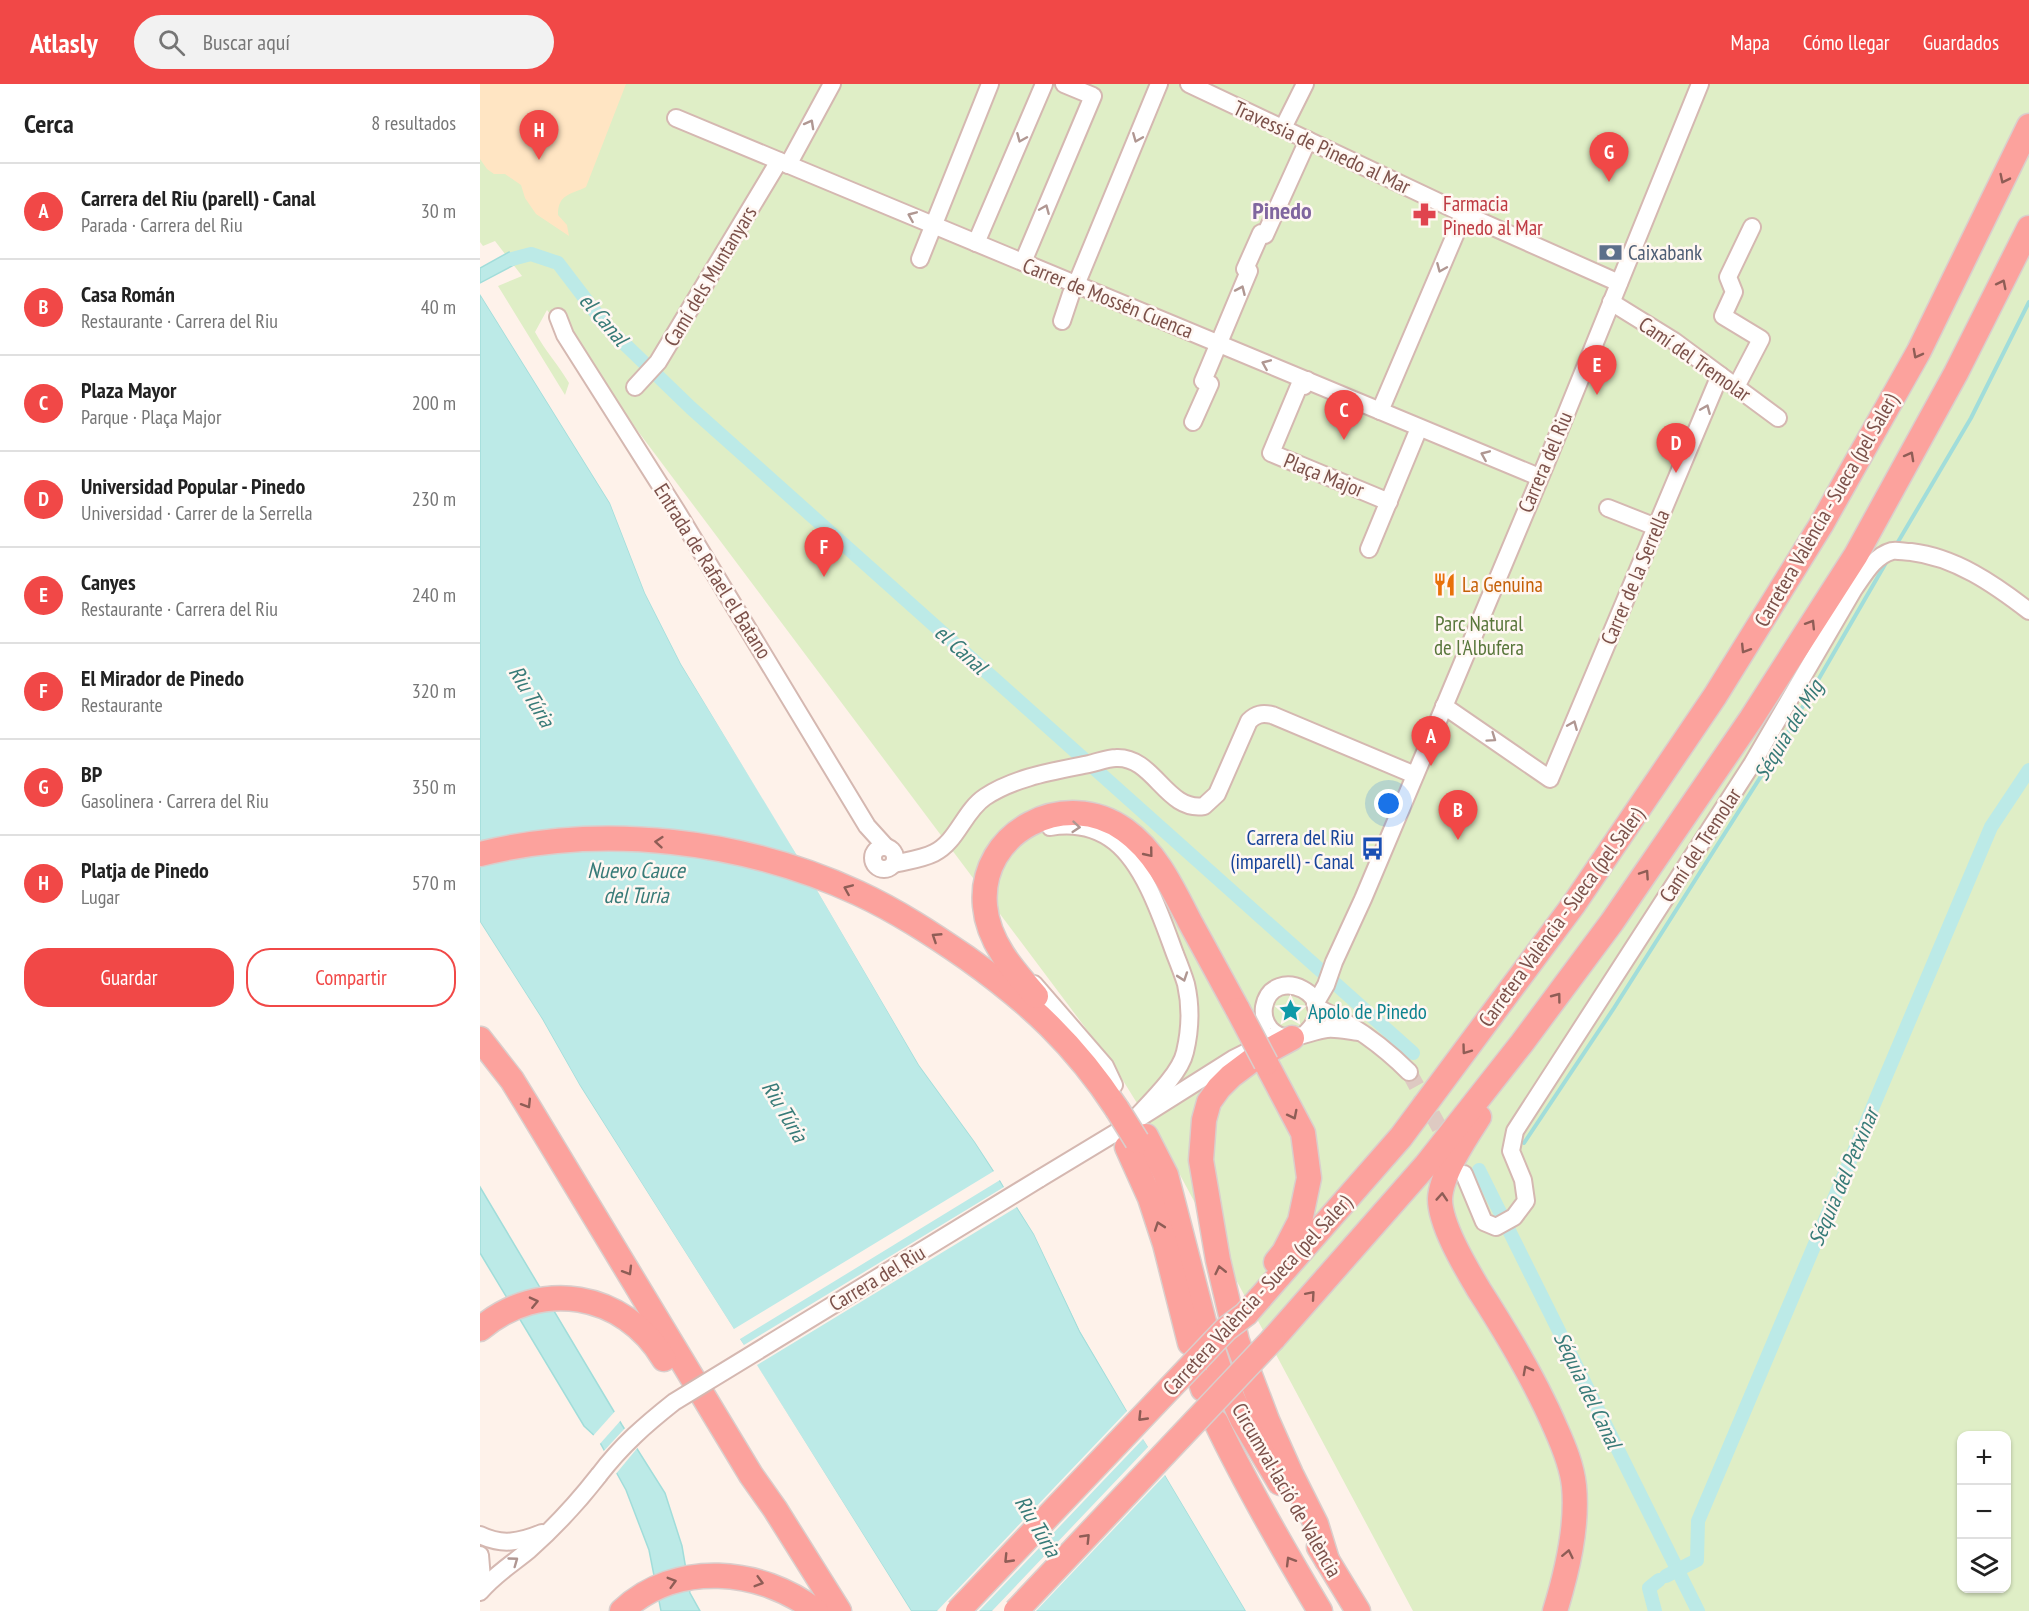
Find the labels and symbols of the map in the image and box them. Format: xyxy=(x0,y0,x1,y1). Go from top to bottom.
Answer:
street label: Travessia de Pinedo al Mar xyxy=(1229,94,1415,200)
pin: H xyxy=(520,110,558,160)
one-way arrow xyxy=(803,120,814,130)
one-way arrow xyxy=(1016,132,1028,143)
one-way arrow xyxy=(1132,132,1144,143)
pin: G xyxy=(1590,132,1628,182)
one-way arrow xyxy=(2000,173,2011,184)
place label: Farmacia Pinedo al Mar xyxy=(1443,190,1543,241)
district label: Pinedo xyxy=(1252,195,1312,226)
street label: Camí dels Muntanyars xyxy=(658,201,762,351)
pharmacy icon: Farmacia Pinedo al Mar xyxy=(1412,202,1438,228)
one-way arrow xyxy=(1038,204,1050,215)
one-way arrow xyxy=(907,211,918,223)
bank icon: Caixabank xyxy=(1597,239,1623,265)
place label: Caixabank xyxy=(1628,239,1702,266)
street label: Carrer de Mossén Cuenca xyxy=(1019,251,1197,345)
one-way arrow xyxy=(1436,262,1448,273)
one-way arrow xyxy=(1994,279,2006,290)
one-way arrow xyxy=(1234,285,1246,296)
water label: el Canal xyxy=(573,287,636,353)
street label: Camí del Tremolar xyxy=(1634,310,1757,408)
pin: E xyxy=(1578,346,1616,395)
one-way arrow xyxy=(1913,347,1924,358)
one-way arrow xyxy=(1262,359,1273,371)
street label: Carretera València - Sueca (pel Saler) xyxy=(1748,389,1904,631)
pin: C xyxy=(1324,390,1364,440)
one-way arrow xyxy=(1699,405,1711,416)
street label: Carrera del Riu xyxy=(1512,407,1578,517)
pin: D xyxy=(1656,424,1696,473)
street label: Plaça Major xyxy=(1280,447,1368,503)
one-way arrow xyxy=(1480,450,1491,462)
one-way arrow xyxy=(1903,452,1914,462)
street label: Entrada de Rafael el Batano xyxy=(648,478,778,664)
street label: Carrer de la Serrella xyxy=(1594,505,1676,649)
pin: F xyxy=(804,528,844,577)
restaurant icon: La Genuina xyxy=(1431,571,1457,597)
place label: La Genuina xyxy=(1462,571,1543,598)
park label: Parc Natural de l'Albufera xyxy=(1434,610,1524,661)
water label: el Canal xyxy=(929,618,994,681)
one-way arrow xyxy=(1804,620,1816,630)
one-way arrow xyxy=(1740,643,1752,653)
water label: Riu Túria xyxy=(503,660,562,733)
water label: Séquia del Mig xyxy=(1747,673,1830,785)
pin: A xyxy=(1412,716,1450,766)
one-way arrow xyxy=(1566,720,1578,731)
one-way arrow xyxy=(1486,731,1497,742)
street label: Camí del Tremolar xyxy=(1653,783,1747,907)
your location xyxy=(1374,789,1403,818)
pin: B xyxy=(1438,790,1478,840)
street label: Carretera València - Sueca (pel Saler) xyxy=(1472,802,1650,1032)
one-way arrow xyxy=(1072,820,1081,833)
place label: Carrera del Riu (imparell) - Canal xyxy=(1231,824,1354,875)
one-way arrow xyxy=(655,836,664,849)
bus stop icon: Carrera del Riu (imparell) - Canal xyxy=(1359,836,1385,862)
one-way arrow xyxy=(1142,847,1153,858)
water label: Nuevo Cauce del Turia xyxy=(587,856,687,909)
one-way arrow xyxy=(1638,870,1649,881)
one-way arrow xyxy=(843,884,854,896)
one-way arrow xyxy=(932,933,943,944)
one-way arrow xyxy=(1176,971,1188,982)
one-way arrow xyxy=(1549,992,1560,1003)
place icon: Apolo de Pinedo xyxy=(1277,998,1303,1024)
place label: Apolo de Pinedo xyxy=(1308,998,1427,1025)
one-way arrow xyxy=(1462,1044,1473,1055)
water label: Riu Túria xyxy=(756,1075,815,1148)
one-way arrow xyxy=(520,1098,532,1108)
water label: Séquia del Petxinar xyxy=(1801,1101,1886,1250)
one-way arrow xyxy=(1286,1108,1298,1119)
street label: Carretera València - Sueca (pel Saler) xyxy=(1157,1189,1357,1401)
one-way arrow xyxy=(1435,1192,1448,1201)
one-way arrow xyxy=(1154,1221,1167,1232)
street label: Carrera del Riu xyxy=(824,1239,930,1317)
one-way arrow xyxy=(620,1265,632,1275)
one-way arrow xyxy=(1214,1265,1227,1275)
one-way arrow xyxy=(1304,1291,1315,1302)
one-way arrow xyxy=(529,1296,539,1309)
water label: Séquia del Canal xyxy=(1548,1327,1629,1455)
one-way arrow xyxy=(1522,1365,1534,1376)
street label: Circumval·lació de València xyxy=(1226,1398,1348,1582)
one-way arrow xyxy=(1139,1410,1150,1421)
water label: Riu Túria xyxy=(1009,1490,1068,1563)
one-way arrow xyxy=(1078,1535,1089,1546)
one-way arrow xyxy=(1561,1549,1574,1559)
one-way arrow xyxy=(1004,1552,1015,1562)
one-way arrow xyxy=(507,1557,518,1568)
one-way arrow xyxy=(1286,1557,1297,1567)
one-way arrow xyxy=(753,1575,764,1587)
one-way arrow xyxy=(666,1577,677,1589)

